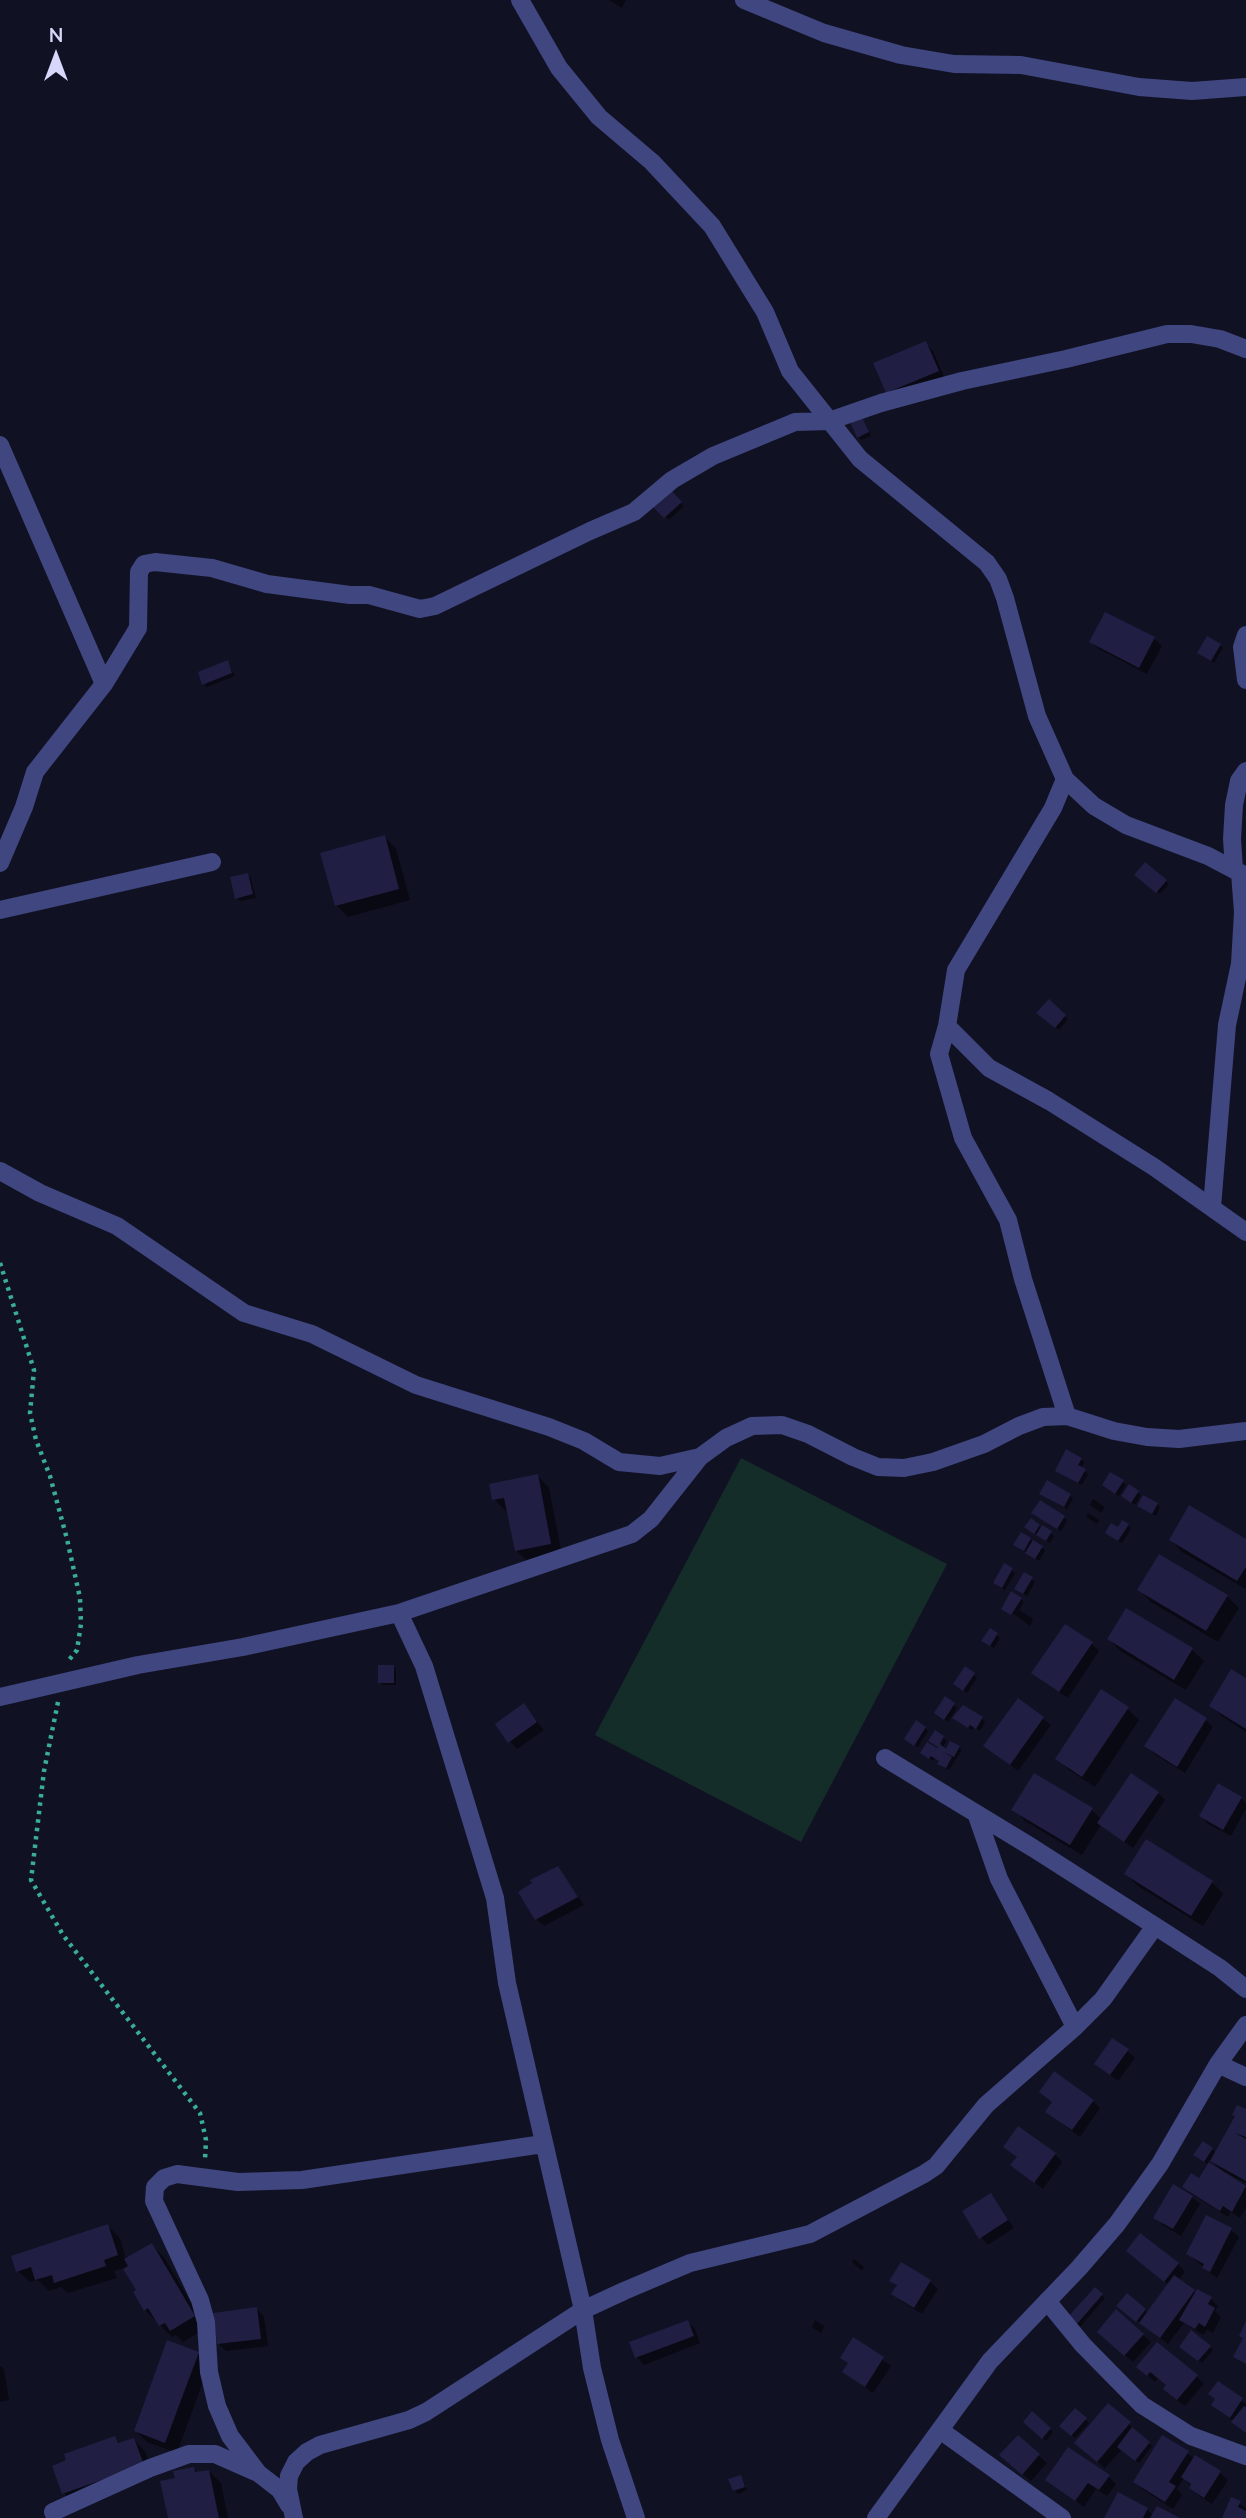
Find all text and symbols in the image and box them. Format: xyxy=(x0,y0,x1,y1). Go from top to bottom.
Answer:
north arrow xyxy=(21,21,91,91)
text: N xyxy=(49,23,63,46)

